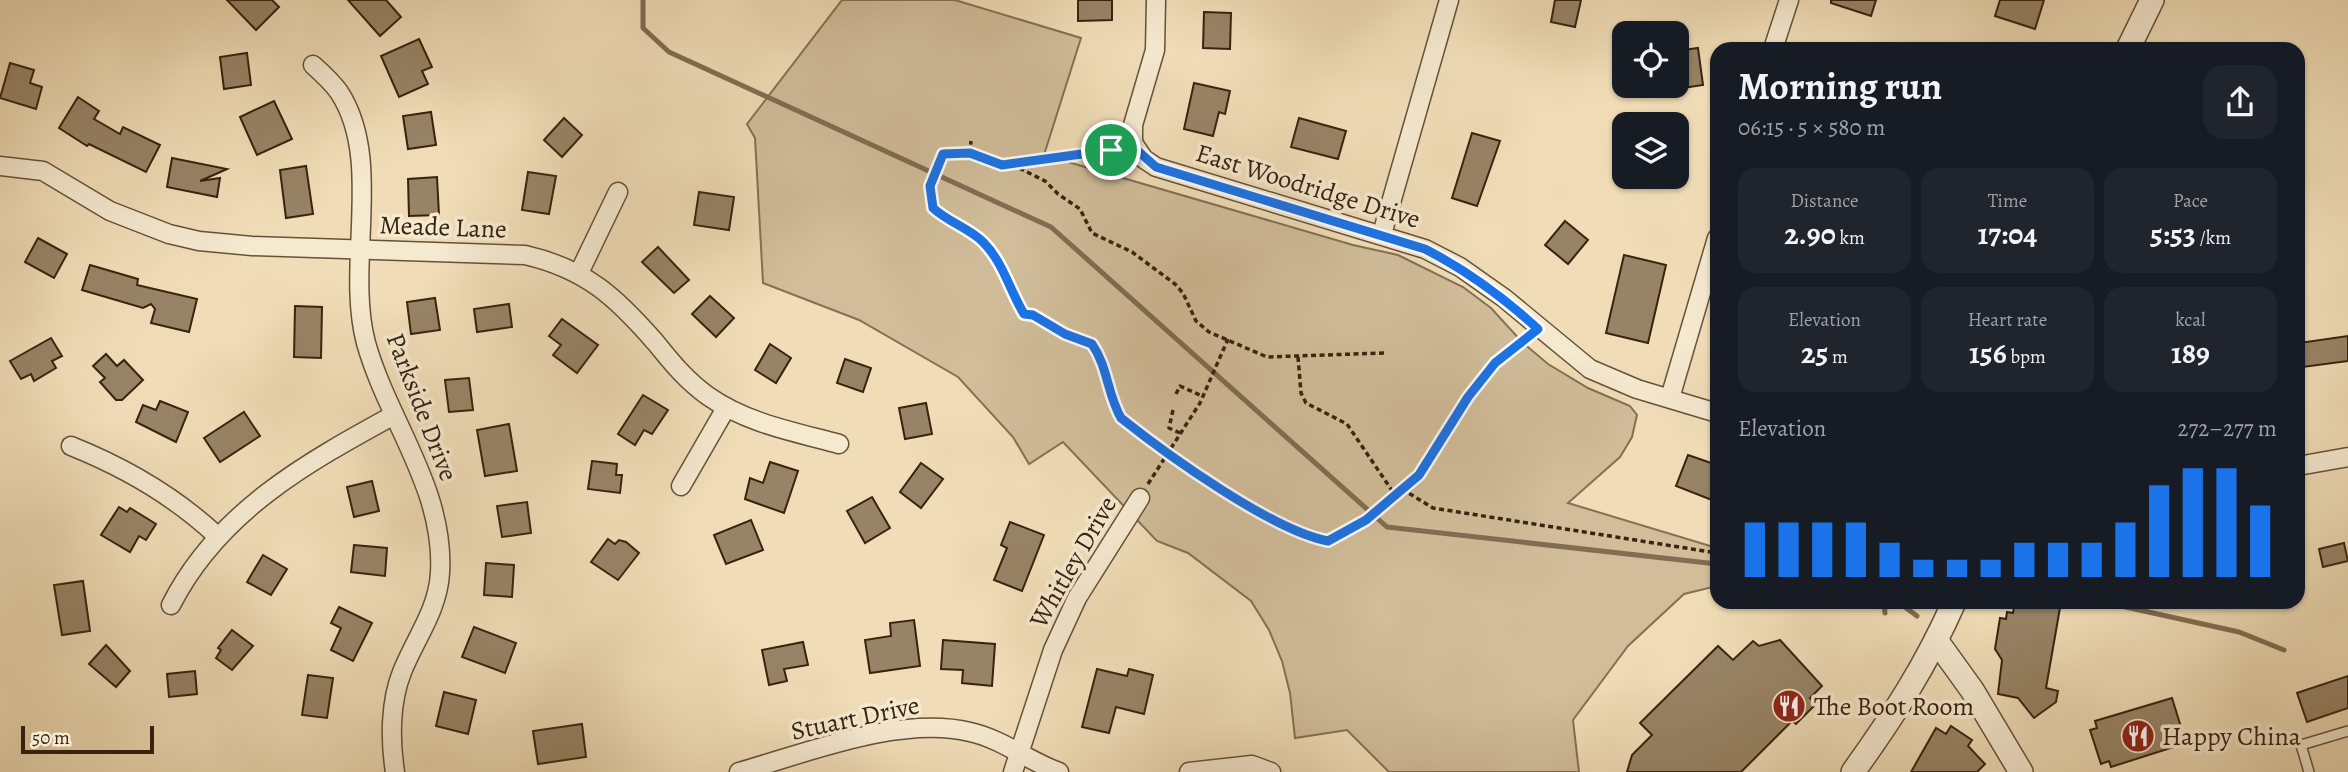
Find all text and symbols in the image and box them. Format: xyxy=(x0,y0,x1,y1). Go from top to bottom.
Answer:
map controls xyxy=(1612,21,1689,189)
button: locate xyxy=(1612,21,1689,98)
text: Morning run xyxy=(1738,60,1942,112)
button: share xyxy=(2203,65,2277,139)
button: layers xyxy=(1612,112,1689,189)
text: 06:15 · 5 × 580 m xyxy=(1738,112,1885,143)
pin xyxy=(1081,120,1141,180)
icon: arrive xyxy=(1092,131,1130,169)
street label: East Woodridge Drive xyxy=(1192,135,1424,237)
text: Distance xyxy=(1790,188,1859,214)
text: Time xyxy=(1988,188,2027,214)
text: Pace xyxy=(2173,188,2208,214)
street label: Meade Lane xyxy=(379,207,507,247)
text: 2.90 xyxy=(1784,214,1836,254)
text: 17:04 xyxy=(1978,214,2037,254)
text: 5:53 xyxy=(2150,214,2196,254)
text: km xyxy=(1836,225,1865,251)
text: /km xyxy=(2196,225,2231,251)
text: Elevation xyxy=(1788,307,1861,333)
text: Heart rate xyxy=(1968,307,2047,333)
text: kcal xyxy=(2175,307,2206,333)
street label: Parkside Drive xyxy=(378,328,466,486)
text: 25 xyxy=(1801,333,1828,373)
text: 156 xyxy=(1969,333,2007,373)
text: 189 xyxy=(2171,333,2210,373)
text: m xyxy=(1828,344,1848,370)
text: bpm xyxy=(2007,344,2046,370)
text: Elevation xyxy=(1738,413,1826,444)
text: 272–277 m xyxy=(2178,413,2277,444)
street label: Whitley Drive xyxy=(1021,490,1125,635)
street label: Stuart Drive xyxy=(787,687,923,749)
restaurant icon: The Boot Room xyxy=(1770,687,1808,725)
place label: The Boot Room xyxy=(1814,689,1974,724)
restaurant icon: Happy China xyxy=(2119,717,2157,755)
place label: Happy China xyxy=(2162,719,2301,754)
scale bar xyxy=(21,723,154,755)
text: 50 m xyxy=(32,725,70,751)

